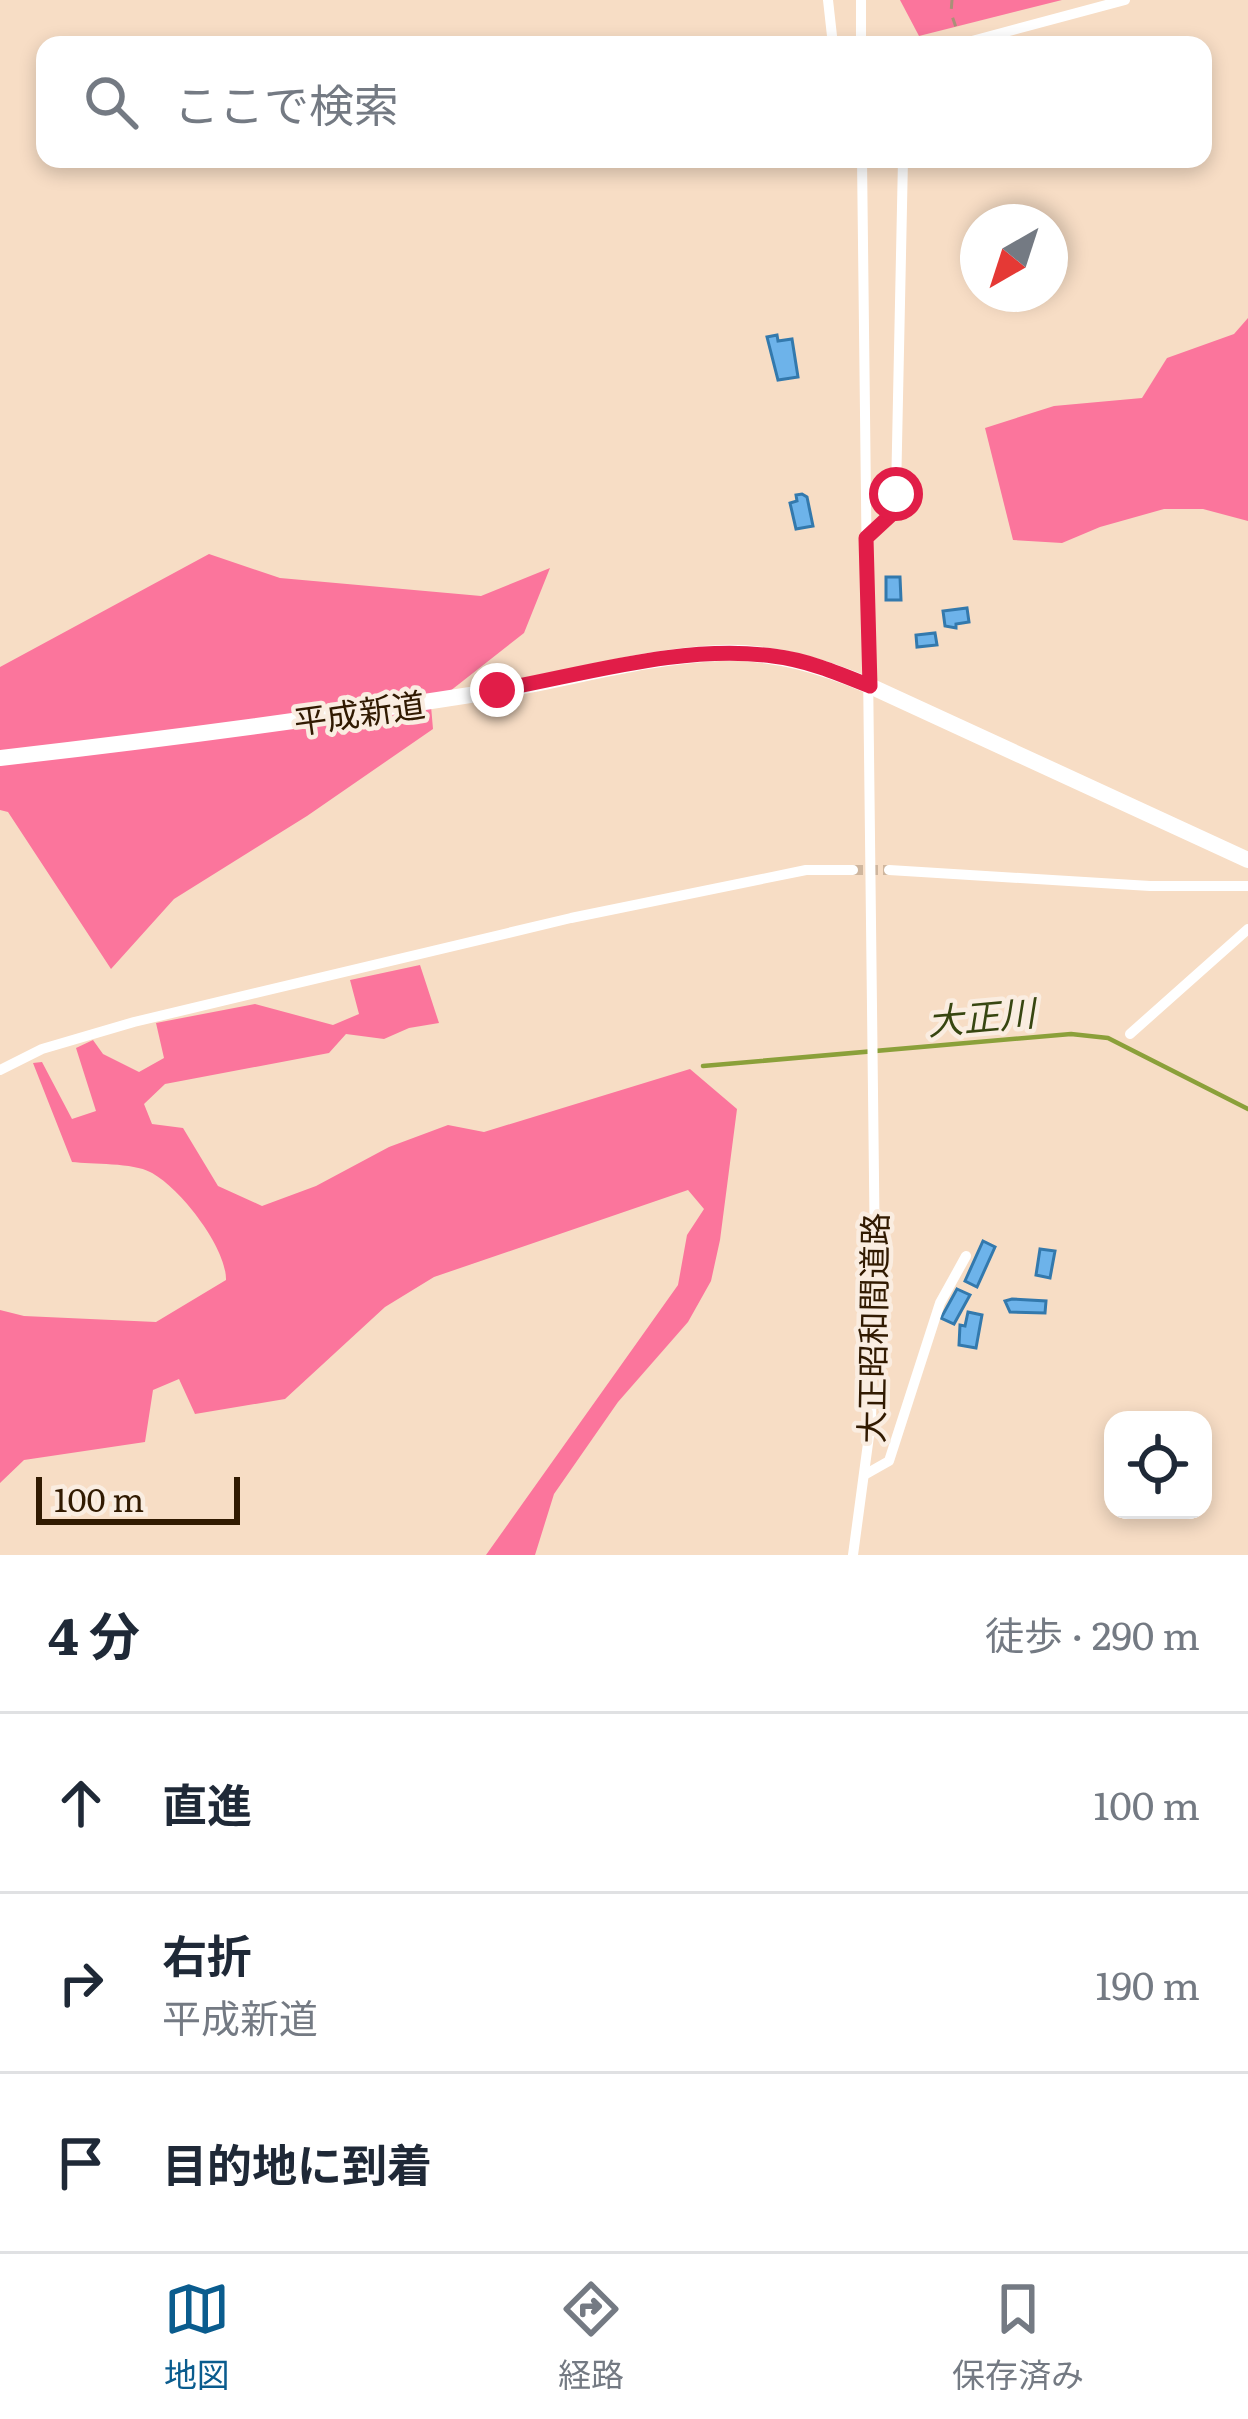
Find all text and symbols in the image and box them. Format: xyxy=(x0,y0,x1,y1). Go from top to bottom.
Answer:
search box xyxy=(36,36,1212,168)
icon: search xyxy=(78,69,144,135)
text: ここで検索 xyxy=(174,69,399,136)
north arrow xyxy=(960,204,1068,312)
route start xyxy=(869,467,923,521)
route end xyxy=(470,663,524,717)
street label: 平成新道 xyxy=(290,678,428,744)
water label: 大正川 xyxy=(925,984,1041,1046)
street label: 大正昭和間道路 xyxy=(844,1212,898,1444)
map controls xyxy=(1104,1411,1212,1519)
button: locate xyxy=(1104,1411,1212,1519)
scale bar xyxy=(36,1471,240,1524)
text: 100 m xyxy=(54,1473,144,1522)
text: 4 分 xyxy=(48,1595,140,1671)
text: 徒歩 · 290 m xyxy=(985,1604,1200,1662)
text: 直進 xyxy=(162,1769,252,1836)
icon: ahead xyxy=(48,1770,114,1836)
text: 100 m xyxy=(1093,1774,1200,1832)
text: 右折 xyxy=(162,1920,252,1987)
icon: right xyxy=(48,1950,114,2016)
text: 190 m xyxy=(1096,1954,1200,2012)
text: 平成新道 xyxy=(162,1987,318,2045)
text: 目的地に到着 xyxy=(162,2129,432,2196)
icon: arrive xyxy=(48,2130,114,2196)
tab: 地図 xyxy=(164,2276,230,2397)
tab: 経路 xyxy=(558,2276,624,2397)
tab: 保存済み xyxy=(952,2276,1084,2397)

